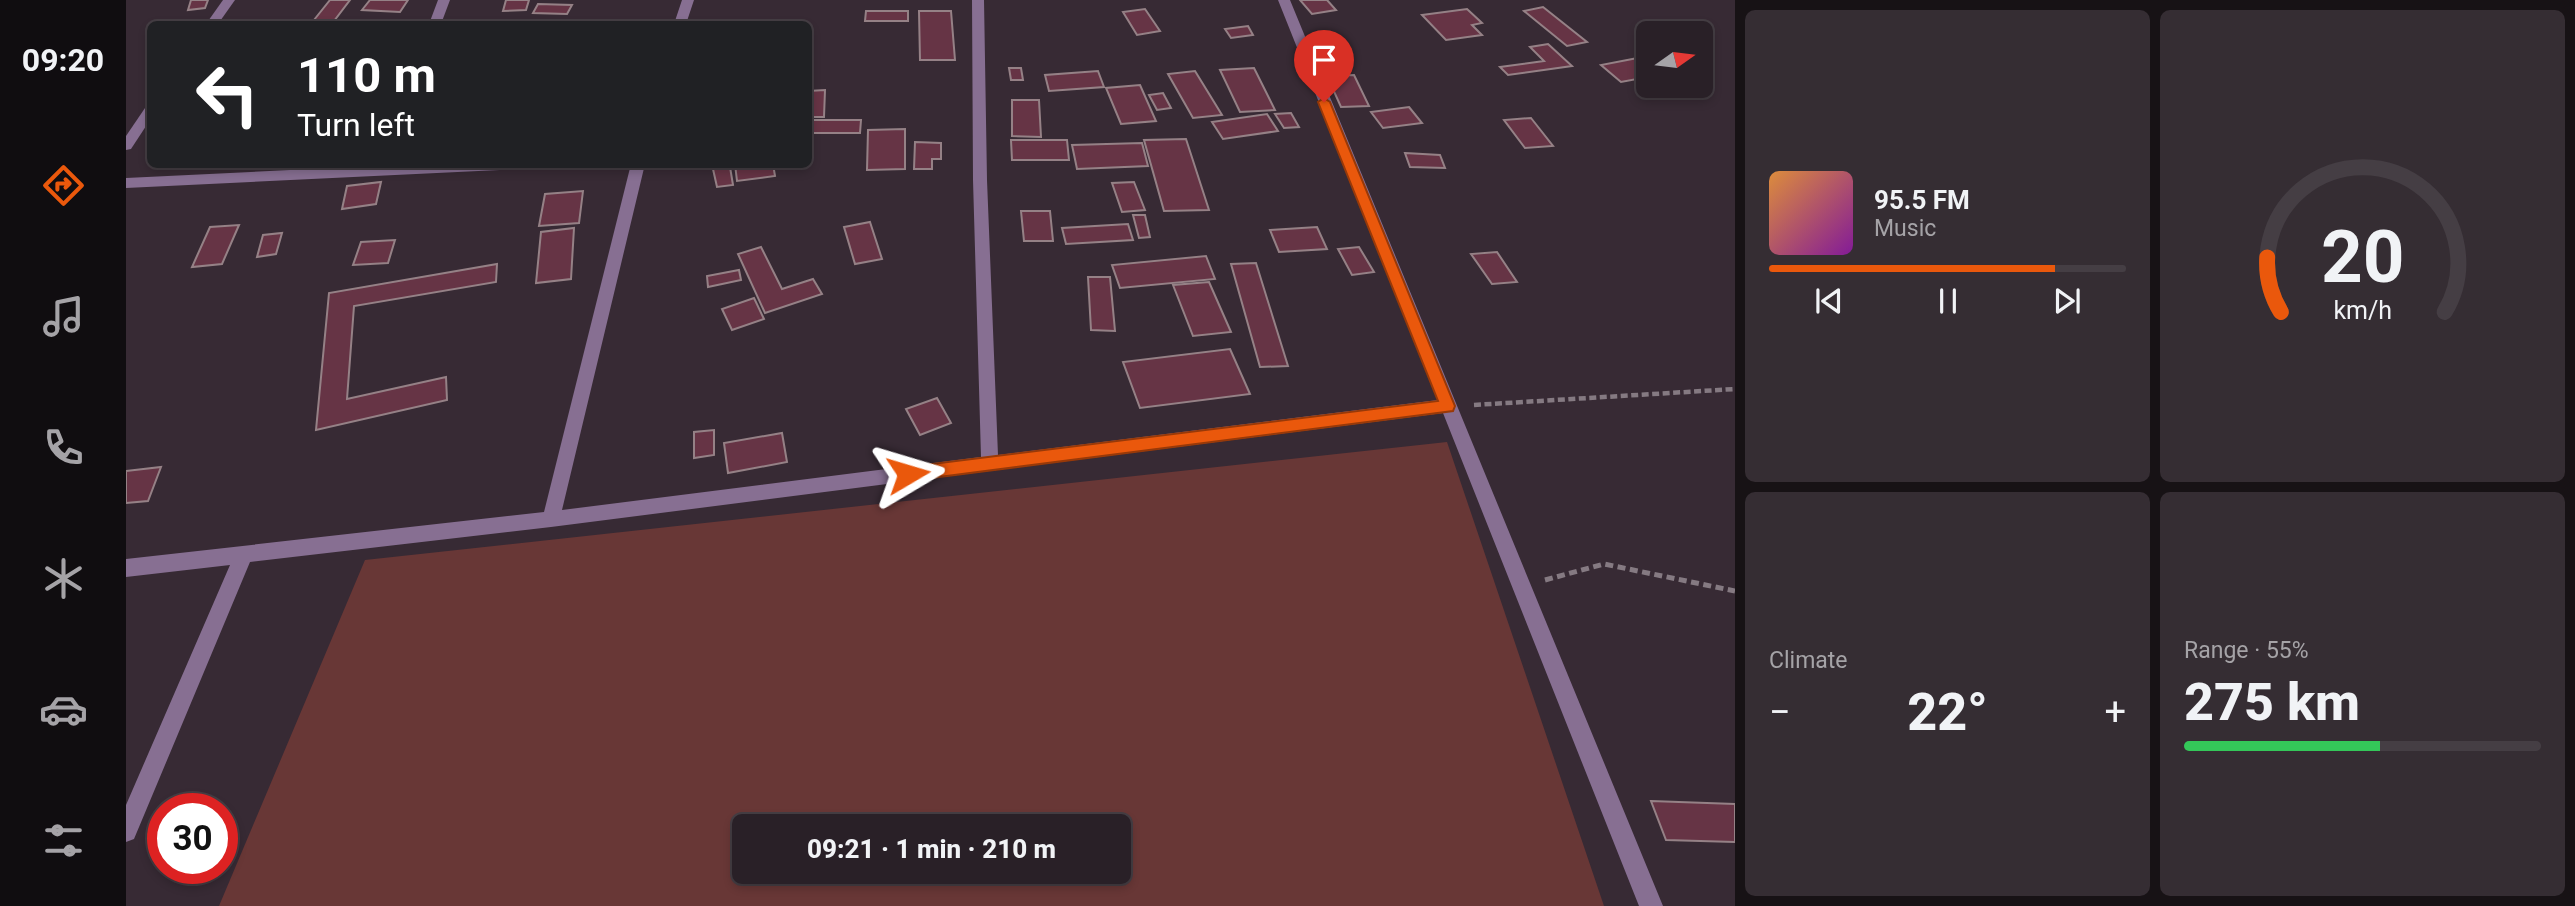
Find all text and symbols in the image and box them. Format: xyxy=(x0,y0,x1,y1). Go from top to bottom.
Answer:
north arrow xyxy=(1636,21,1713,98)
map controls xyxy=(1636,21,1713,98)
pin xyxy=(1294,30,1354,102)
text: 09:20 xyxy=(22,41,104,79)
icon: arrive xyxy=(1305,41,1343,79)
text: 110 m xyxy=(297,47,436,104)
icon: left xyxy=(182,49,273,140)
text: Turn left xyxy=(297,106,415,144)
icon: directions xyxy=(39,161,88,210)
text: 95.5 FM xyxy=(1874,185,1970,215)
text: 20 xyxy=(2321,214,2404,300)
text: Music xyxy=(1874,215,1936,242)
icon: previous xyxy=(1810,282,1848,320)
icon: pause xyxy=(1929,282,1967,320)
icon: next xyxy=(2048,282,2086,320)
icon: music xyxy=(39,292,88,341)
text: km/h xyxy=(2333,296,2392,325)
icon: phone xyxy=(39,423,88,472)
position arrow xyxy=(871,437,945,511)
icon: climate xyxy=(39,554,88,603)
text: Range · 55% xyxy=(2184,637,2309,664)
text: Climate xyxy=(1769,647,1848,674)
text: 275 km xyxy=(2184,672,2360,733)
text: 22° xyxy=(1907,682,1988,743)
icon: car xyxy=(39,685,88,734)
text: − xyxy=(1769,690,1791,734)
text: + xyxy=(2104,690,2126,734)
speed limit sign: 30 xyxy=(147,793,238,884)
icon: filters xyxy=(39,816,88,865)
text: 09:21 · 1 min · 210 m xyxy=(807,834,1056,864)

